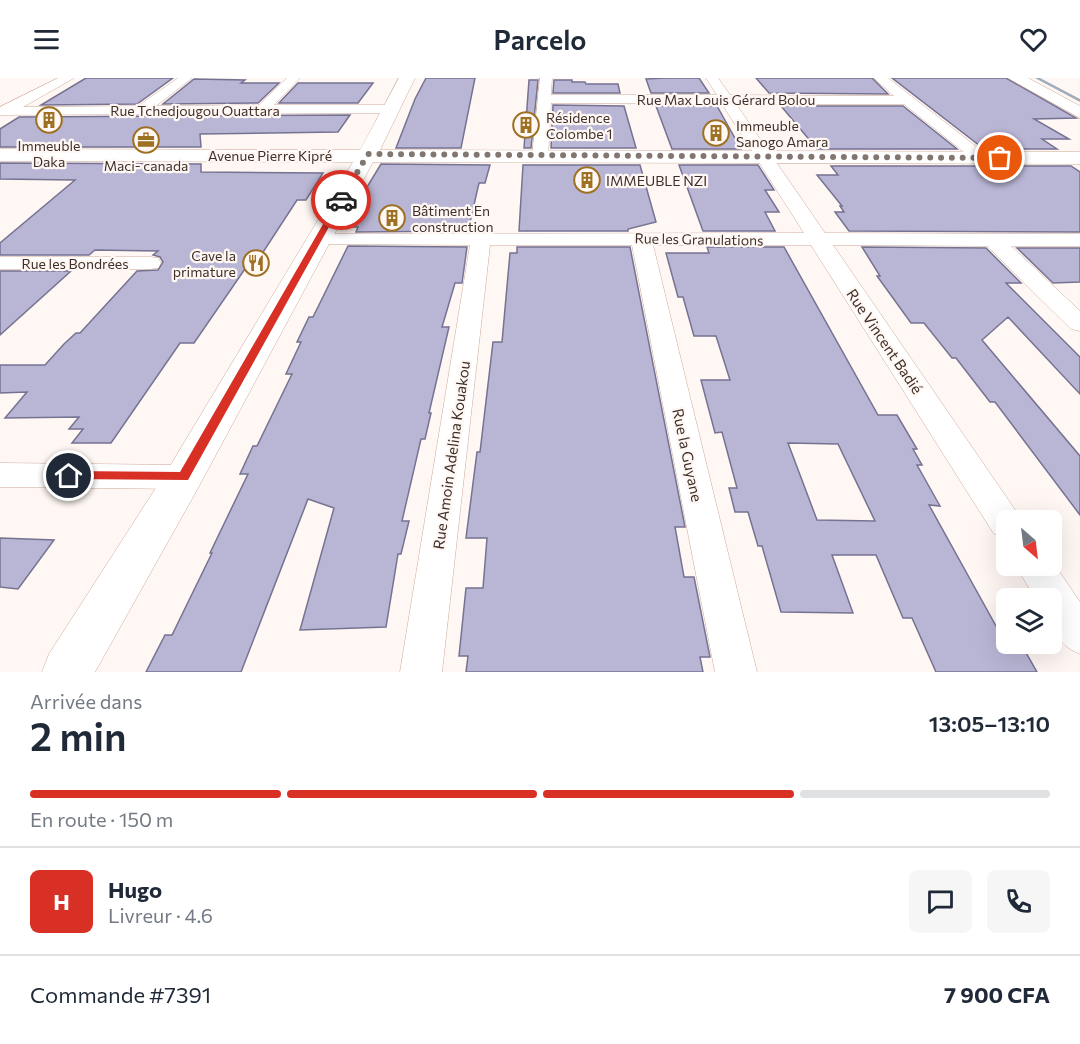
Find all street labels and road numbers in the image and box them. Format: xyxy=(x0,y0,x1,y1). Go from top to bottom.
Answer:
street label: Rue Max Louis Gérard Bolou xyxy=(637,91,815,108)
street label: Rue Tchedjougou Ouattara xyxy=(110,102,280,119)
street label: Avenue Pierre Kipré xyxy=(208,147,332,164)
street label: Rue les Granulations xyxy=(634,229,764,249)
street label: Rue les Bondrées xyxy=(21,255,129,272)
street label: Rue Vincent Badié xyxy=(843,285,927,397)
street label: Rue Amoin Adelina Kouakou xyxy=(429,360,473,550)
street label: Rue la Guyane xyxy=(669,407,707,503)

